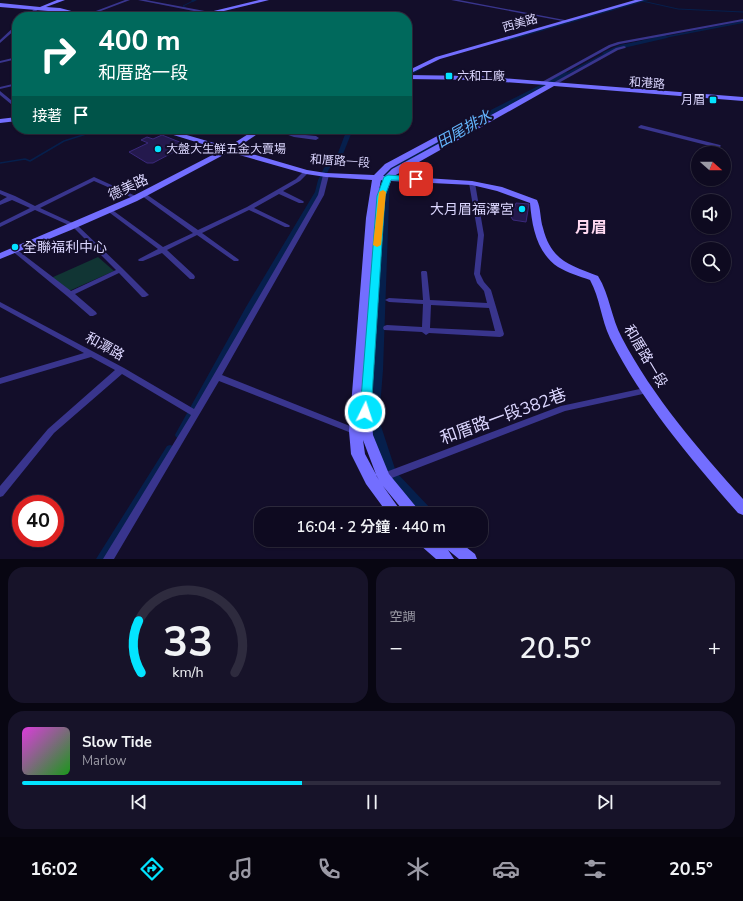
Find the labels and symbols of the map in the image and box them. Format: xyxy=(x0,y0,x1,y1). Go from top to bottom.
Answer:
street label: 西美路 xyxy=(500,10,540,36)
place label: 六和工廠 xyxy=(457,68,505,84)
marker: 六和工廠 xyxy=(444,71,454,81)
street label: 和港路 xyxy=(628,74,666,92)
place label: 月眉 xyxy=(681,92,705,108)
marker: 月眉 xyxy=(708,95,718,105)
water label: 田尾排水 xyxy=(433,105,496,152)
place label: 大盤大生鮮五金大賣場 xyxy=(166,141,286,157)
marker: 大盤大生鮮五金大賣場 xyxy=(153,144,163,154)
north arrow xyxy=(691,146,731,186)
street label: 和厝路一段 xyxy=(310,151,370,171)
pin xyxy=(399,162,433,196)
street label: 德美路 xyxy=(105,170,151,205)
place label: 大月眉福澤宮 xyxy=(430,200,514,219)
marker: 大月眉福澤宮 xyxy=(517,204,527,214)
district label: 月眉 xyxy=(575,217,607,239)
place label: 全聯福利中心 xyxy=(23,238,107,257)
marker: 全聯福利中心 xyxy=(10,242,20,252)
street label: 和厝路一段 xyxy=(619,321,672,391)
street label: 和潭路 xyxy=(82,328,128,365)
street label: 和厝路一段382巷 xyxy=(437,383,569,450)
position arrow xyxy=(344,391,386,433)
speed limit sign: 40 xyxy=(12,495,64,547)

